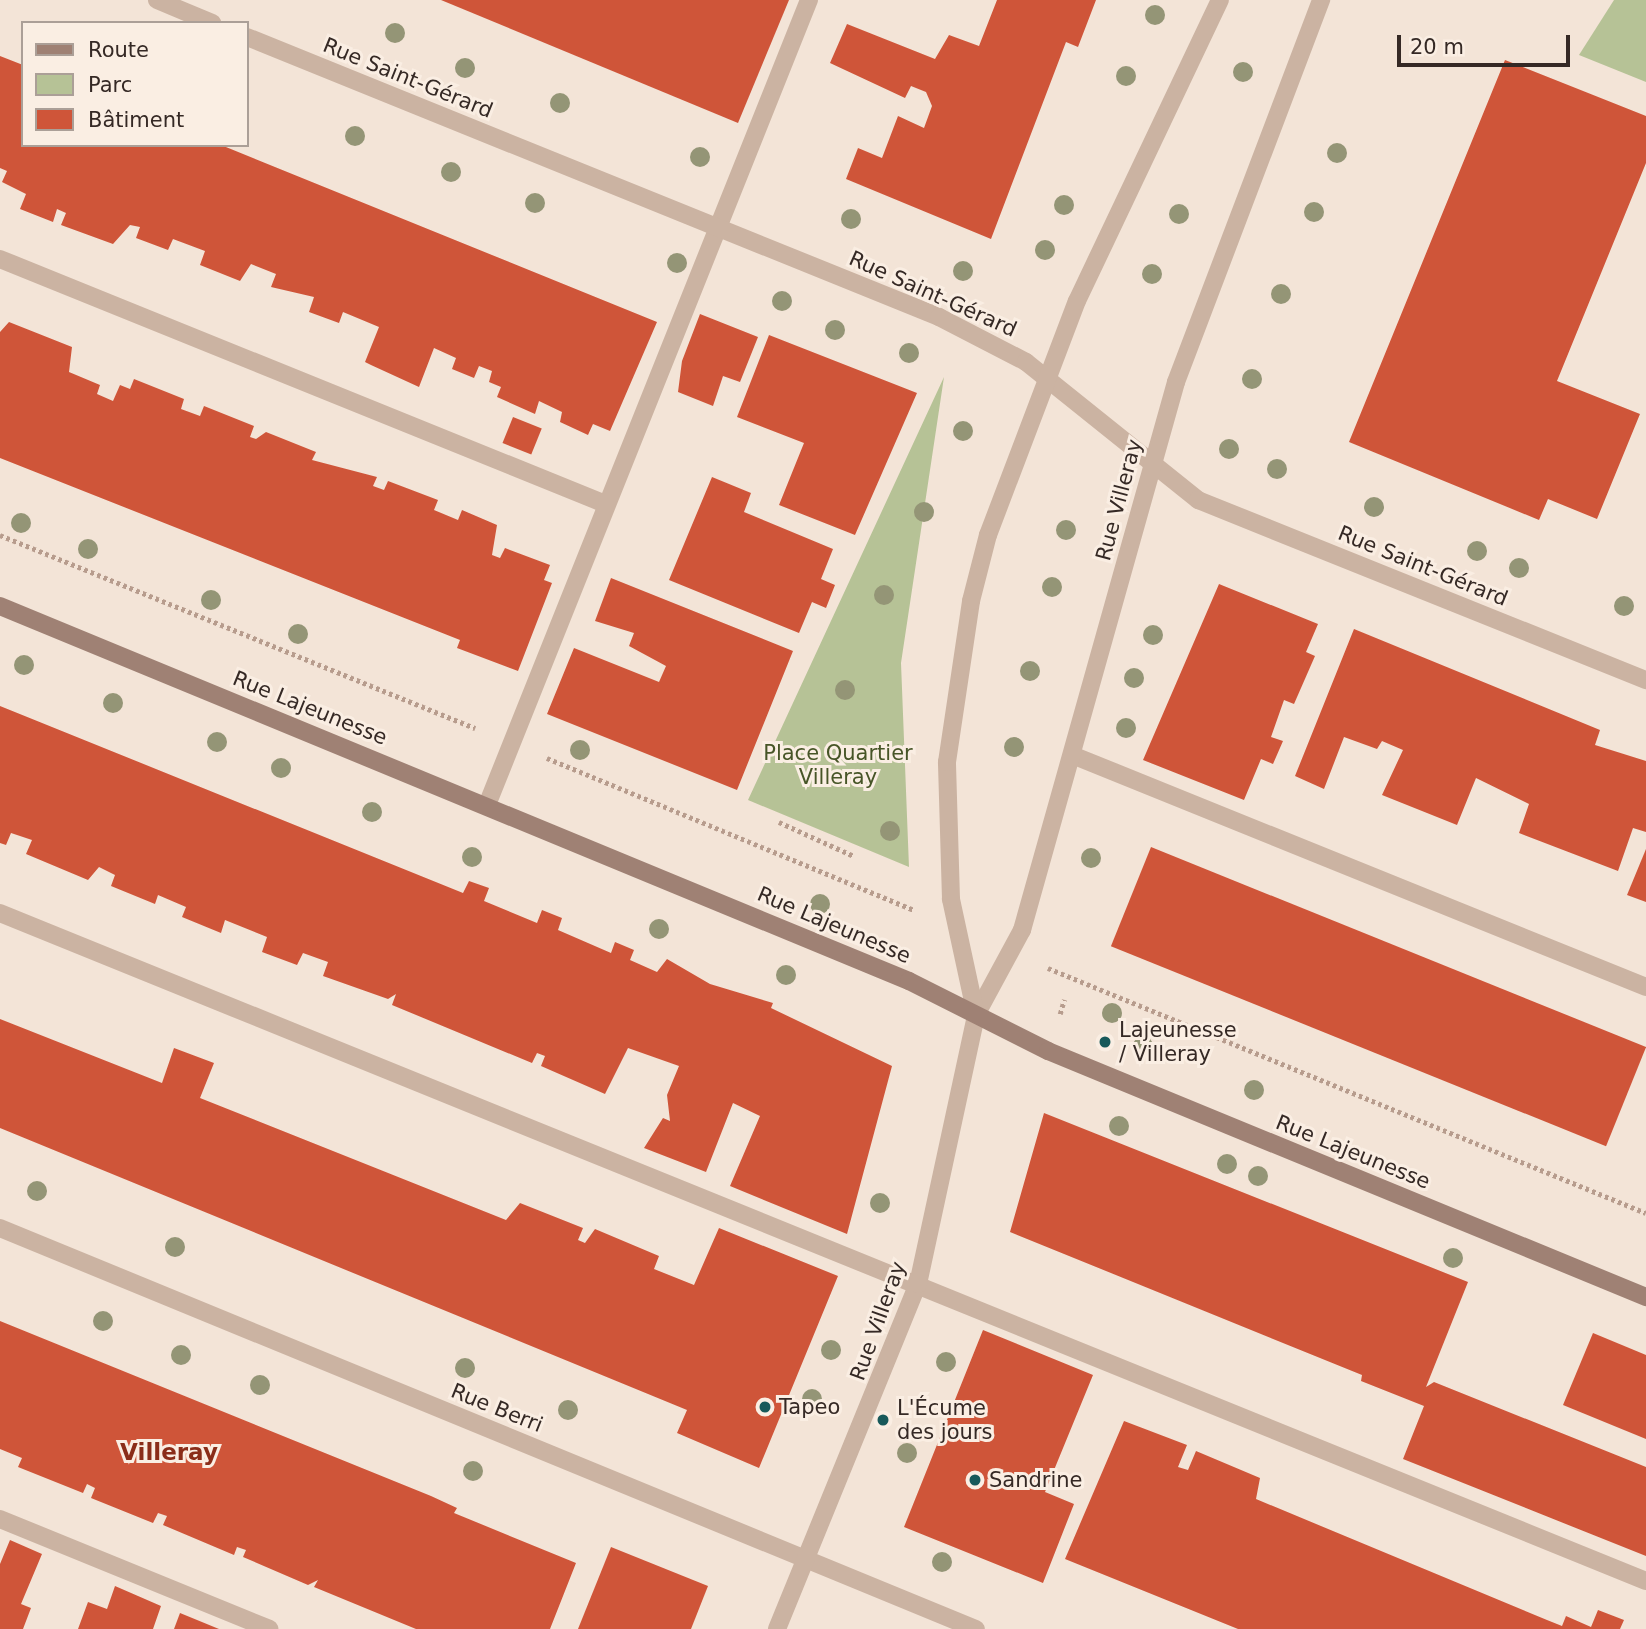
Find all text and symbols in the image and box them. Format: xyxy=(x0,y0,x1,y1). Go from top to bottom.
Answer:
legend xyxy=(21,21,248,147)
scale bar xyxy=(1401,21,1574,65)
street label: Rue Saint-Gérard xyxy=(319,32,497,124)
text: 20 m xyxy=(1410,35,1464,59)
text: Route xyxy=(88,38,149,62)
text: Parc xyxy=(88,73,132,97)
text: Bâtiment xyxy=(88,108,184,132)
street label: Rue Saint-Gérard xyxy=(845,246,1021,342)
street label: Rue Villeray xyxy=(1091,436,1147,564)
street label: Rue Saint-Gérard xyxy=(1334,520,1512,612)
street label: Rue Lajeunesse xyxy=(229,666,391,750)
park label: Place Quartier Villeray xyxy=(763,740,913,790)
street label: Rue Lajeunesse xyxy=(753,881,915,969)
place label: Lajeunesse / Villeray xyxy=(1119,1017,1237,1067)
marker: Lajeunesse / Villeray xyxy=(1097,1034,1113,1050)
street label: Rue Lajeunesse xyxy=(1272,1110,1434,1194)
street label: Rue Villeray xyxy=(845,1258,911,1384)
street label: Rue Berri xyxy=(447,1378,547,1438)
place label: Tapeo xyxy=(779,1394,840,1420)
place label: L'Écume des jours xyxy=(897,1395,992,1445)
marker: Tapeo xyxy=(757,1399,773,1415)
marker: L'Écume des jours xyxy=(875,1412,891,1428)
district label: Villeray xyxy=(120,1438,218,1466)
place label: Sandrine xyxy=(989,1467,1083,1493)
marker: Sandrine xyxy=(967,1472,983,1488)

